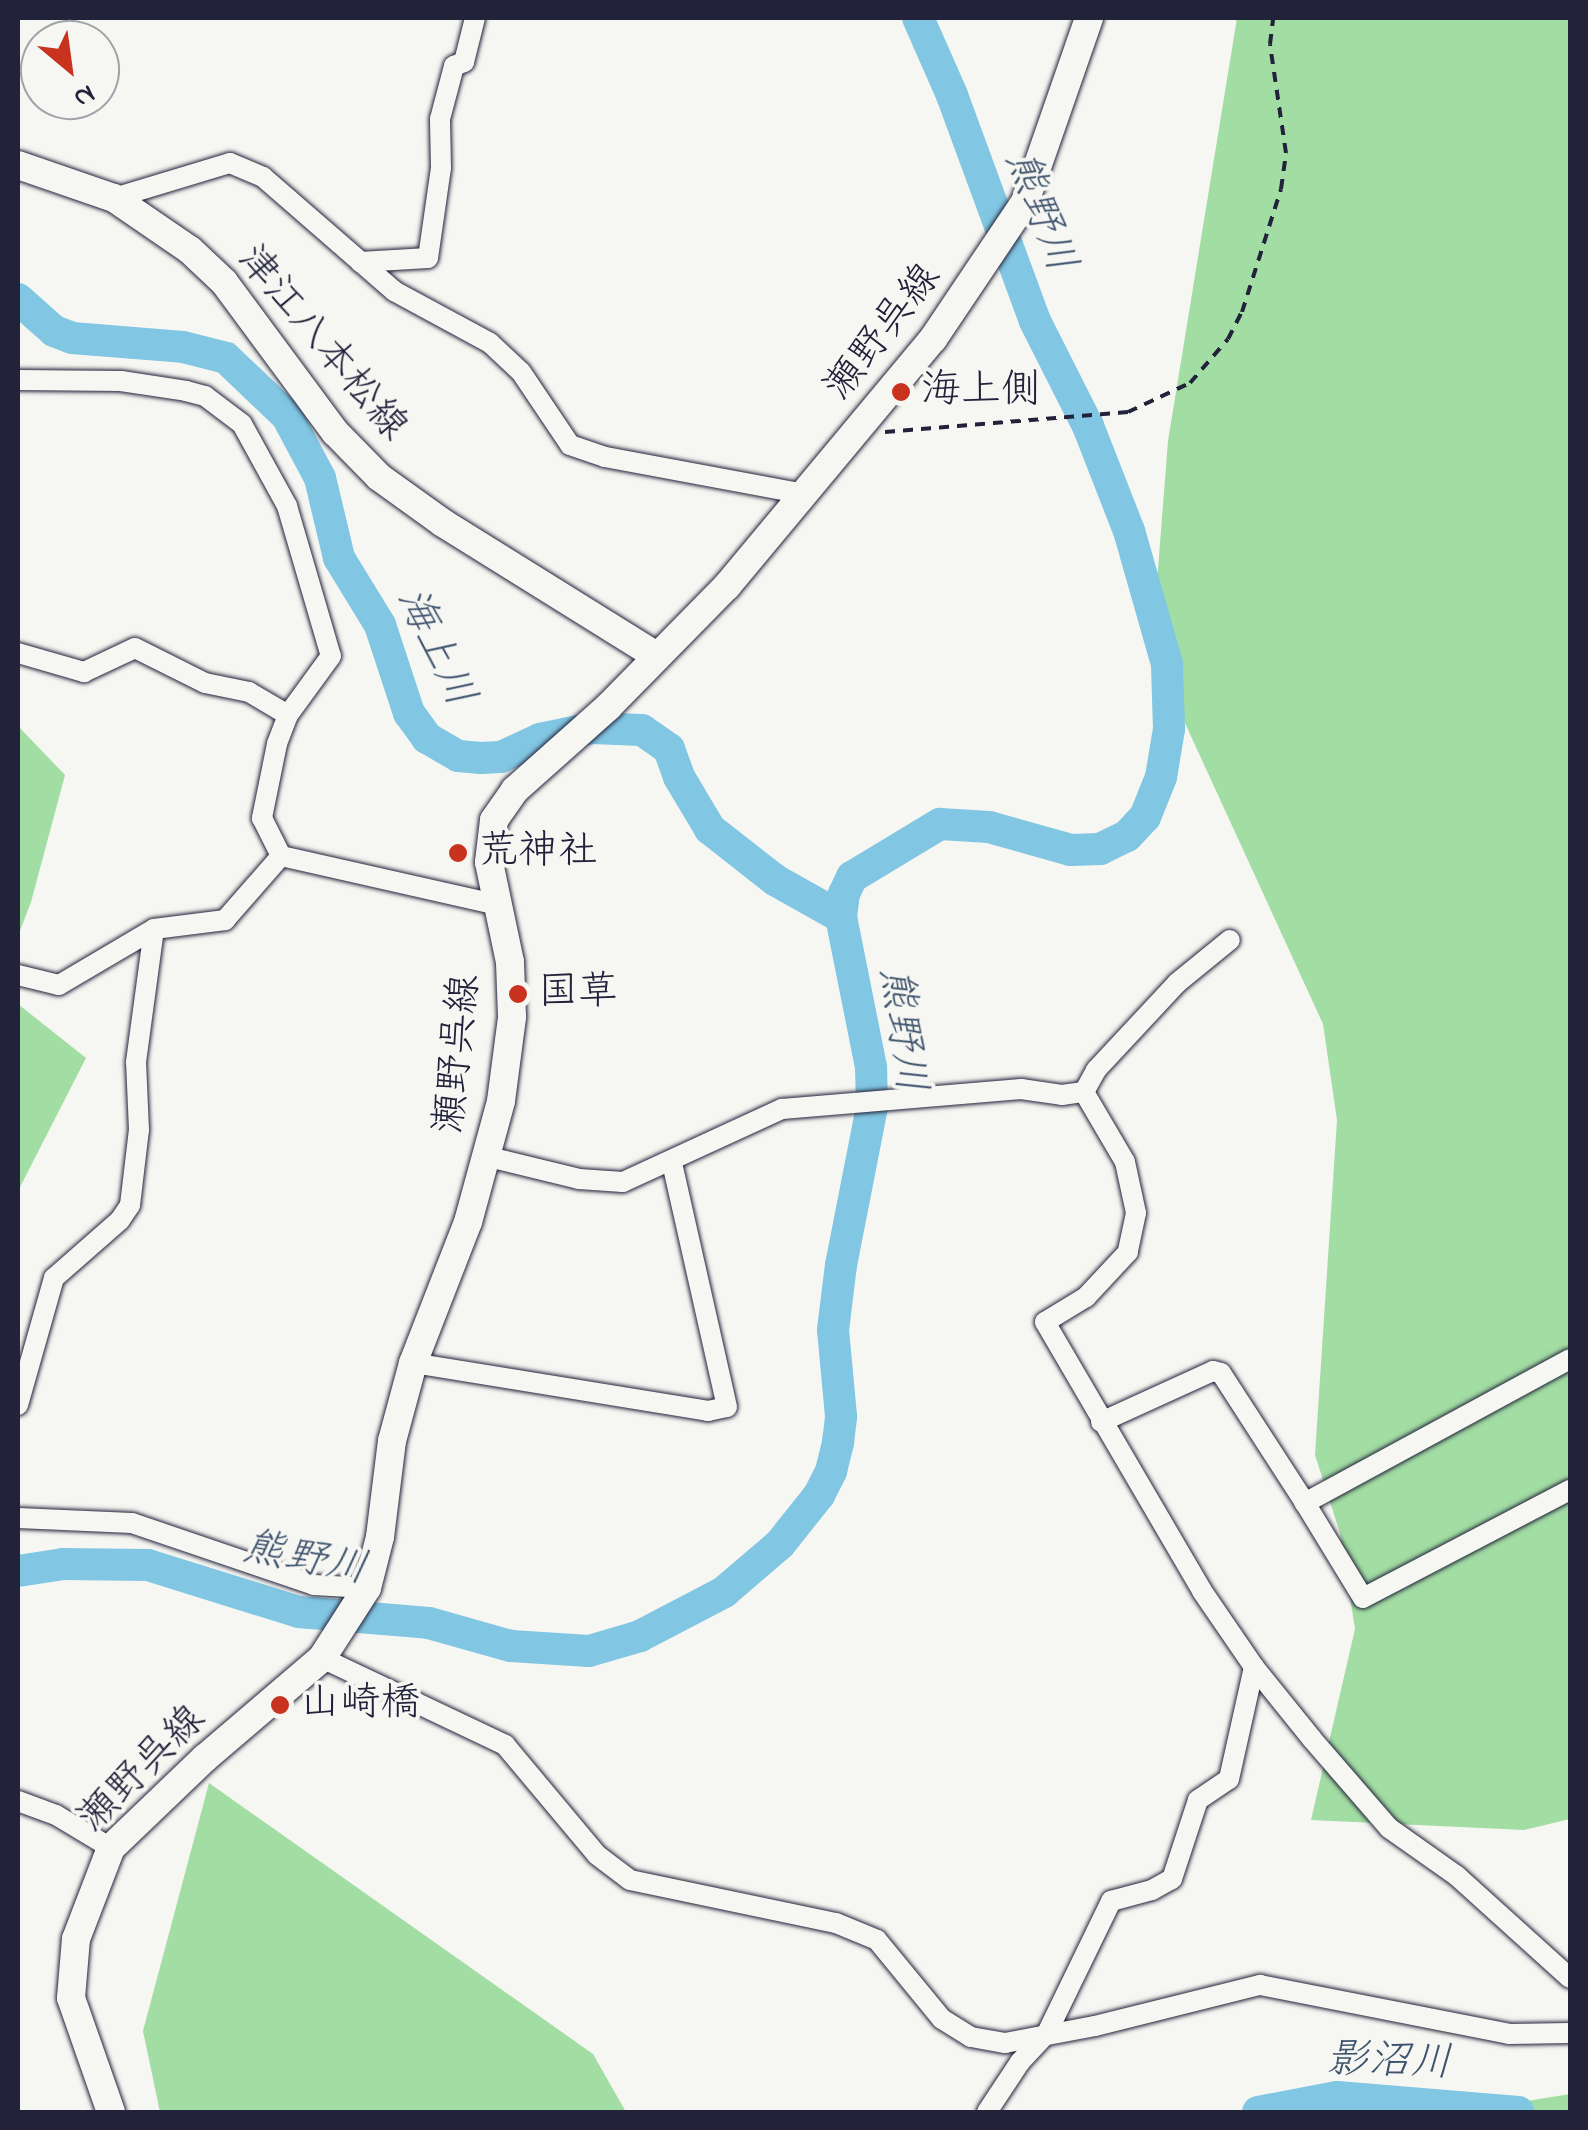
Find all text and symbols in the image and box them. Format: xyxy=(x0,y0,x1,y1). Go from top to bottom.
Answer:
north arrow xyxy=(20,20,120,120)
text: N xyxy=(66,72,102,117)
water label: 熊野川 xyxy=(993,144,1085,280)
street label: 津江八本松線 xyxy=(225,237,417,451)
street label: 瀬野呉線 xyxy=(816,255,952,411)
place label: 海上側 xyxy=(921,368,1041,416)
marker: 海上側 xyxy=(890,381,912,403)
water label: 海上川 xyxy=(384,580,484,716)
place label: 荒神社 xyxy=(478,829,598,877)
marker: 荒神社 xyxy=(447,842,469,864)
water label: 熊野川 xyxy=(867,964,935,1096)
place label: 国草 xyxy=(538,970,618,1018)
street label: 瀬野呉線 xyxy=(427,972,491,1136)
marker: 国草 xyxy=(507,983,529,1005)
water label: 熊野川 xyxy=(238,1523,372,1597)
place label: 山崎橋 xyxy=(300,1681,420,1729)
marker: 山崎橋 xyxy=(269,1694,291,1716)
street label: 瀬野呉線 xyxy=(69,1696,217,1844)
water label: 影沼川 xyxy=(1325,2036,1453,2090)

